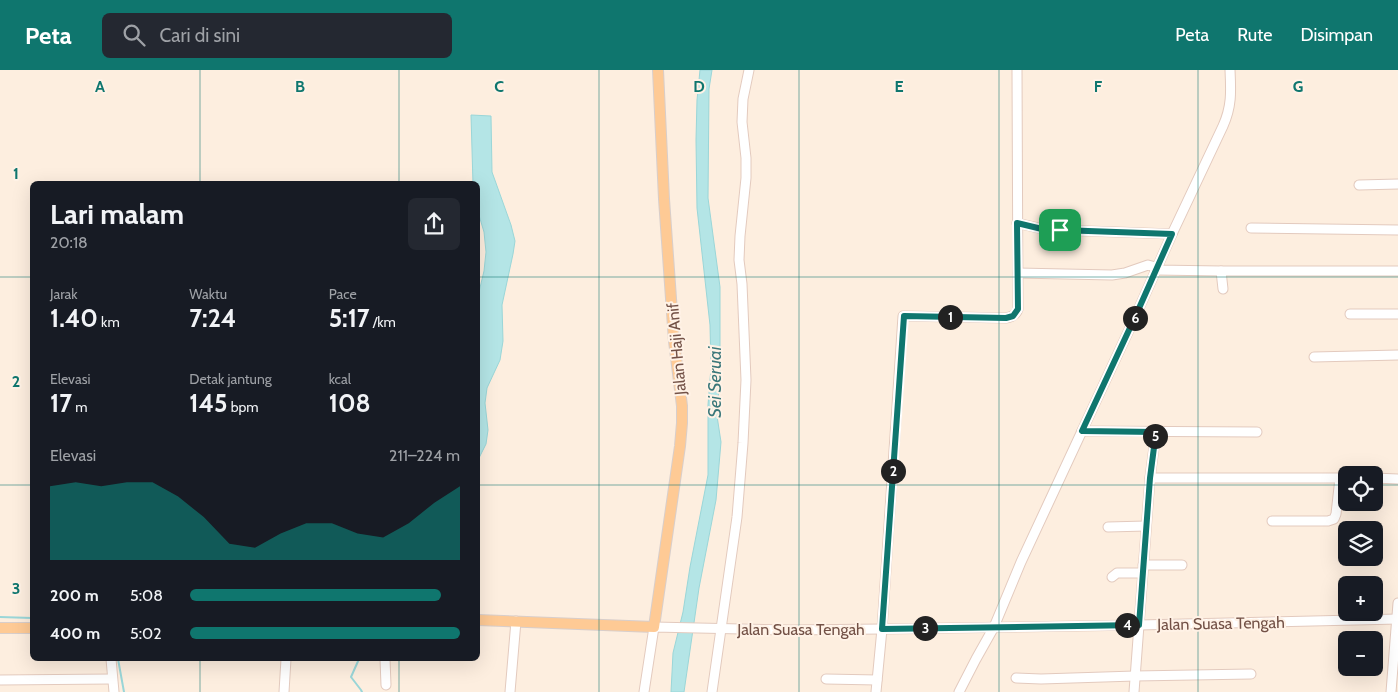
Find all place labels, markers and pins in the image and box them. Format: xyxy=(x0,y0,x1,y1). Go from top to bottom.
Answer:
pin xyxy=(1039,209,1081,251)
pin: 1 xyxy=(938,304,962,330)
pin: 6 xyxy=(1122,306,1148,330)
pin: 5 xyxy=(1142,424,1168,448)
pin: 2 xyxy=(880,458,906,484)
pin: 4 xyxy=(1114,612,1140,638)
pin: 3 xyxy=(912,616,938,640)

